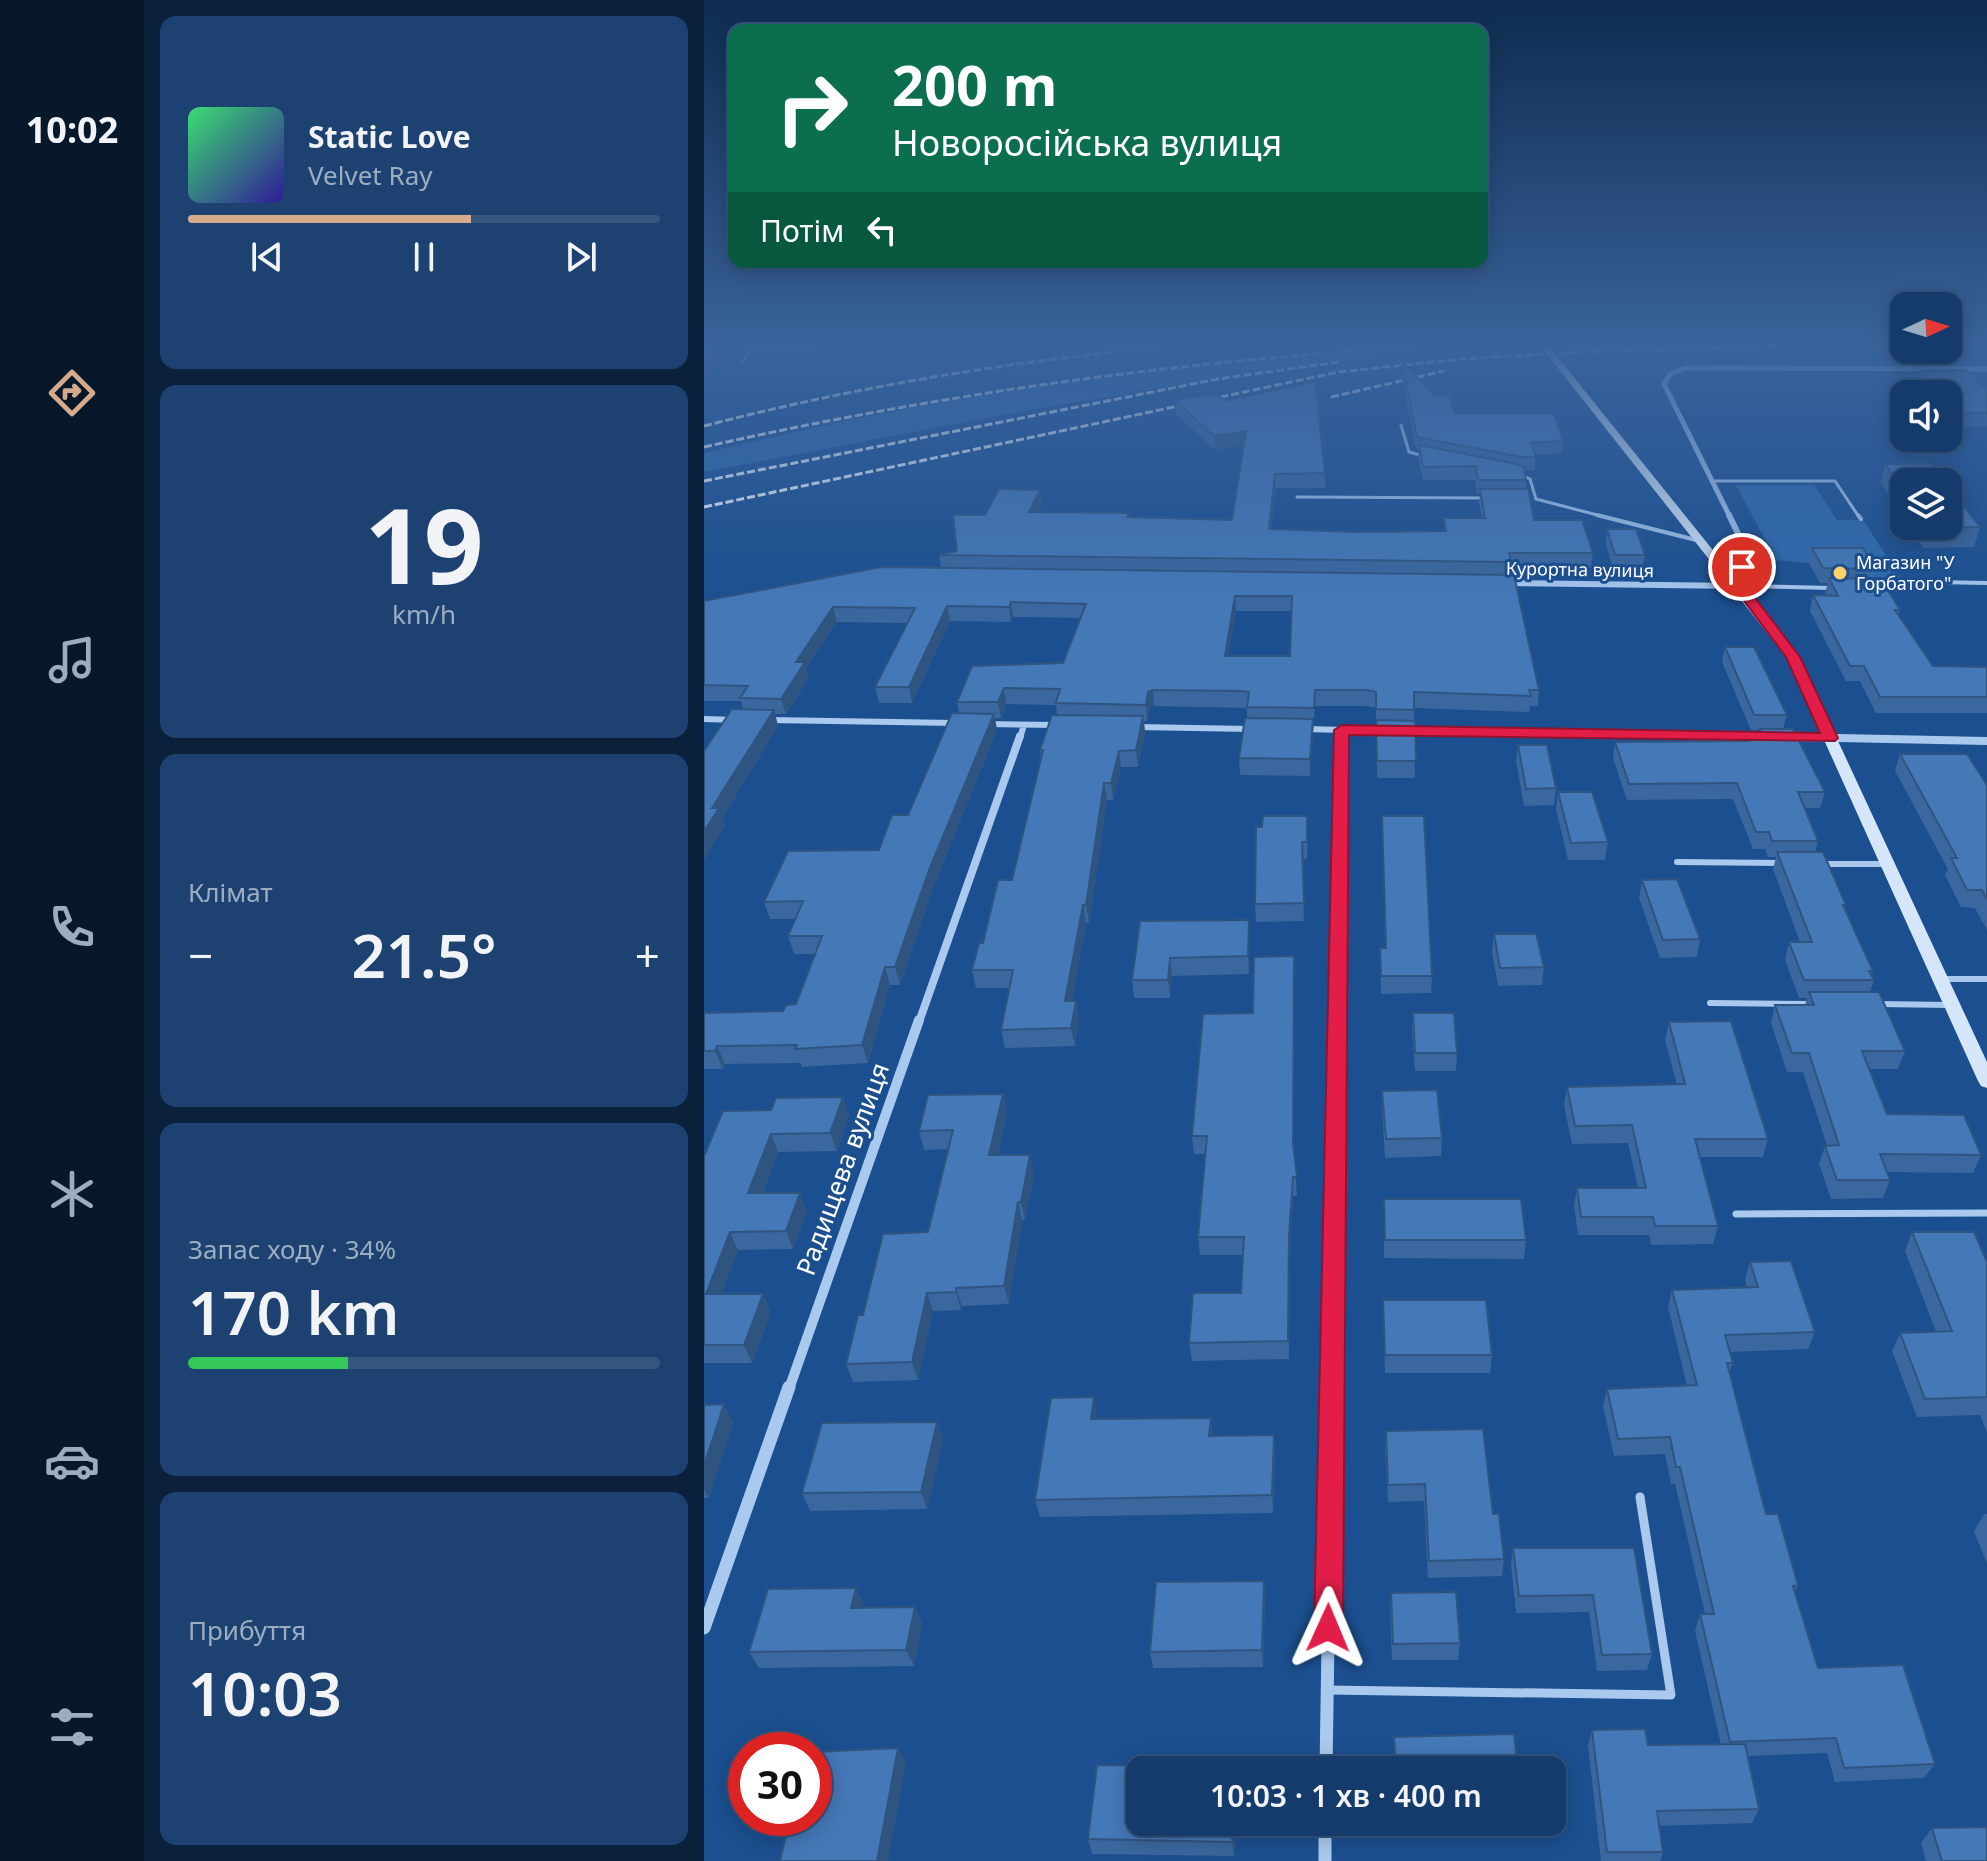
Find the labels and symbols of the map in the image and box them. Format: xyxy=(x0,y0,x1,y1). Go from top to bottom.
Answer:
north arrow xyxy=(1890,292,1962,364)
pin xyxy=(1708,533,1776,601)
place label: Магазин "У Горбатого" xyxy=(1856,550,1956,595)
street label: Курортна вулиця xyxy=(1506,556,1654,582)
marker: Магазин "У Горбатого" xyxy=(1831,564,1849,582)
street label: Радищева вулиця xyxy=(787,1057,897,1280)
position arrow xyxy=(1286,1586,1370,1670)
speed limit sign: 30 xyxy=(728,1732,832,1836)

